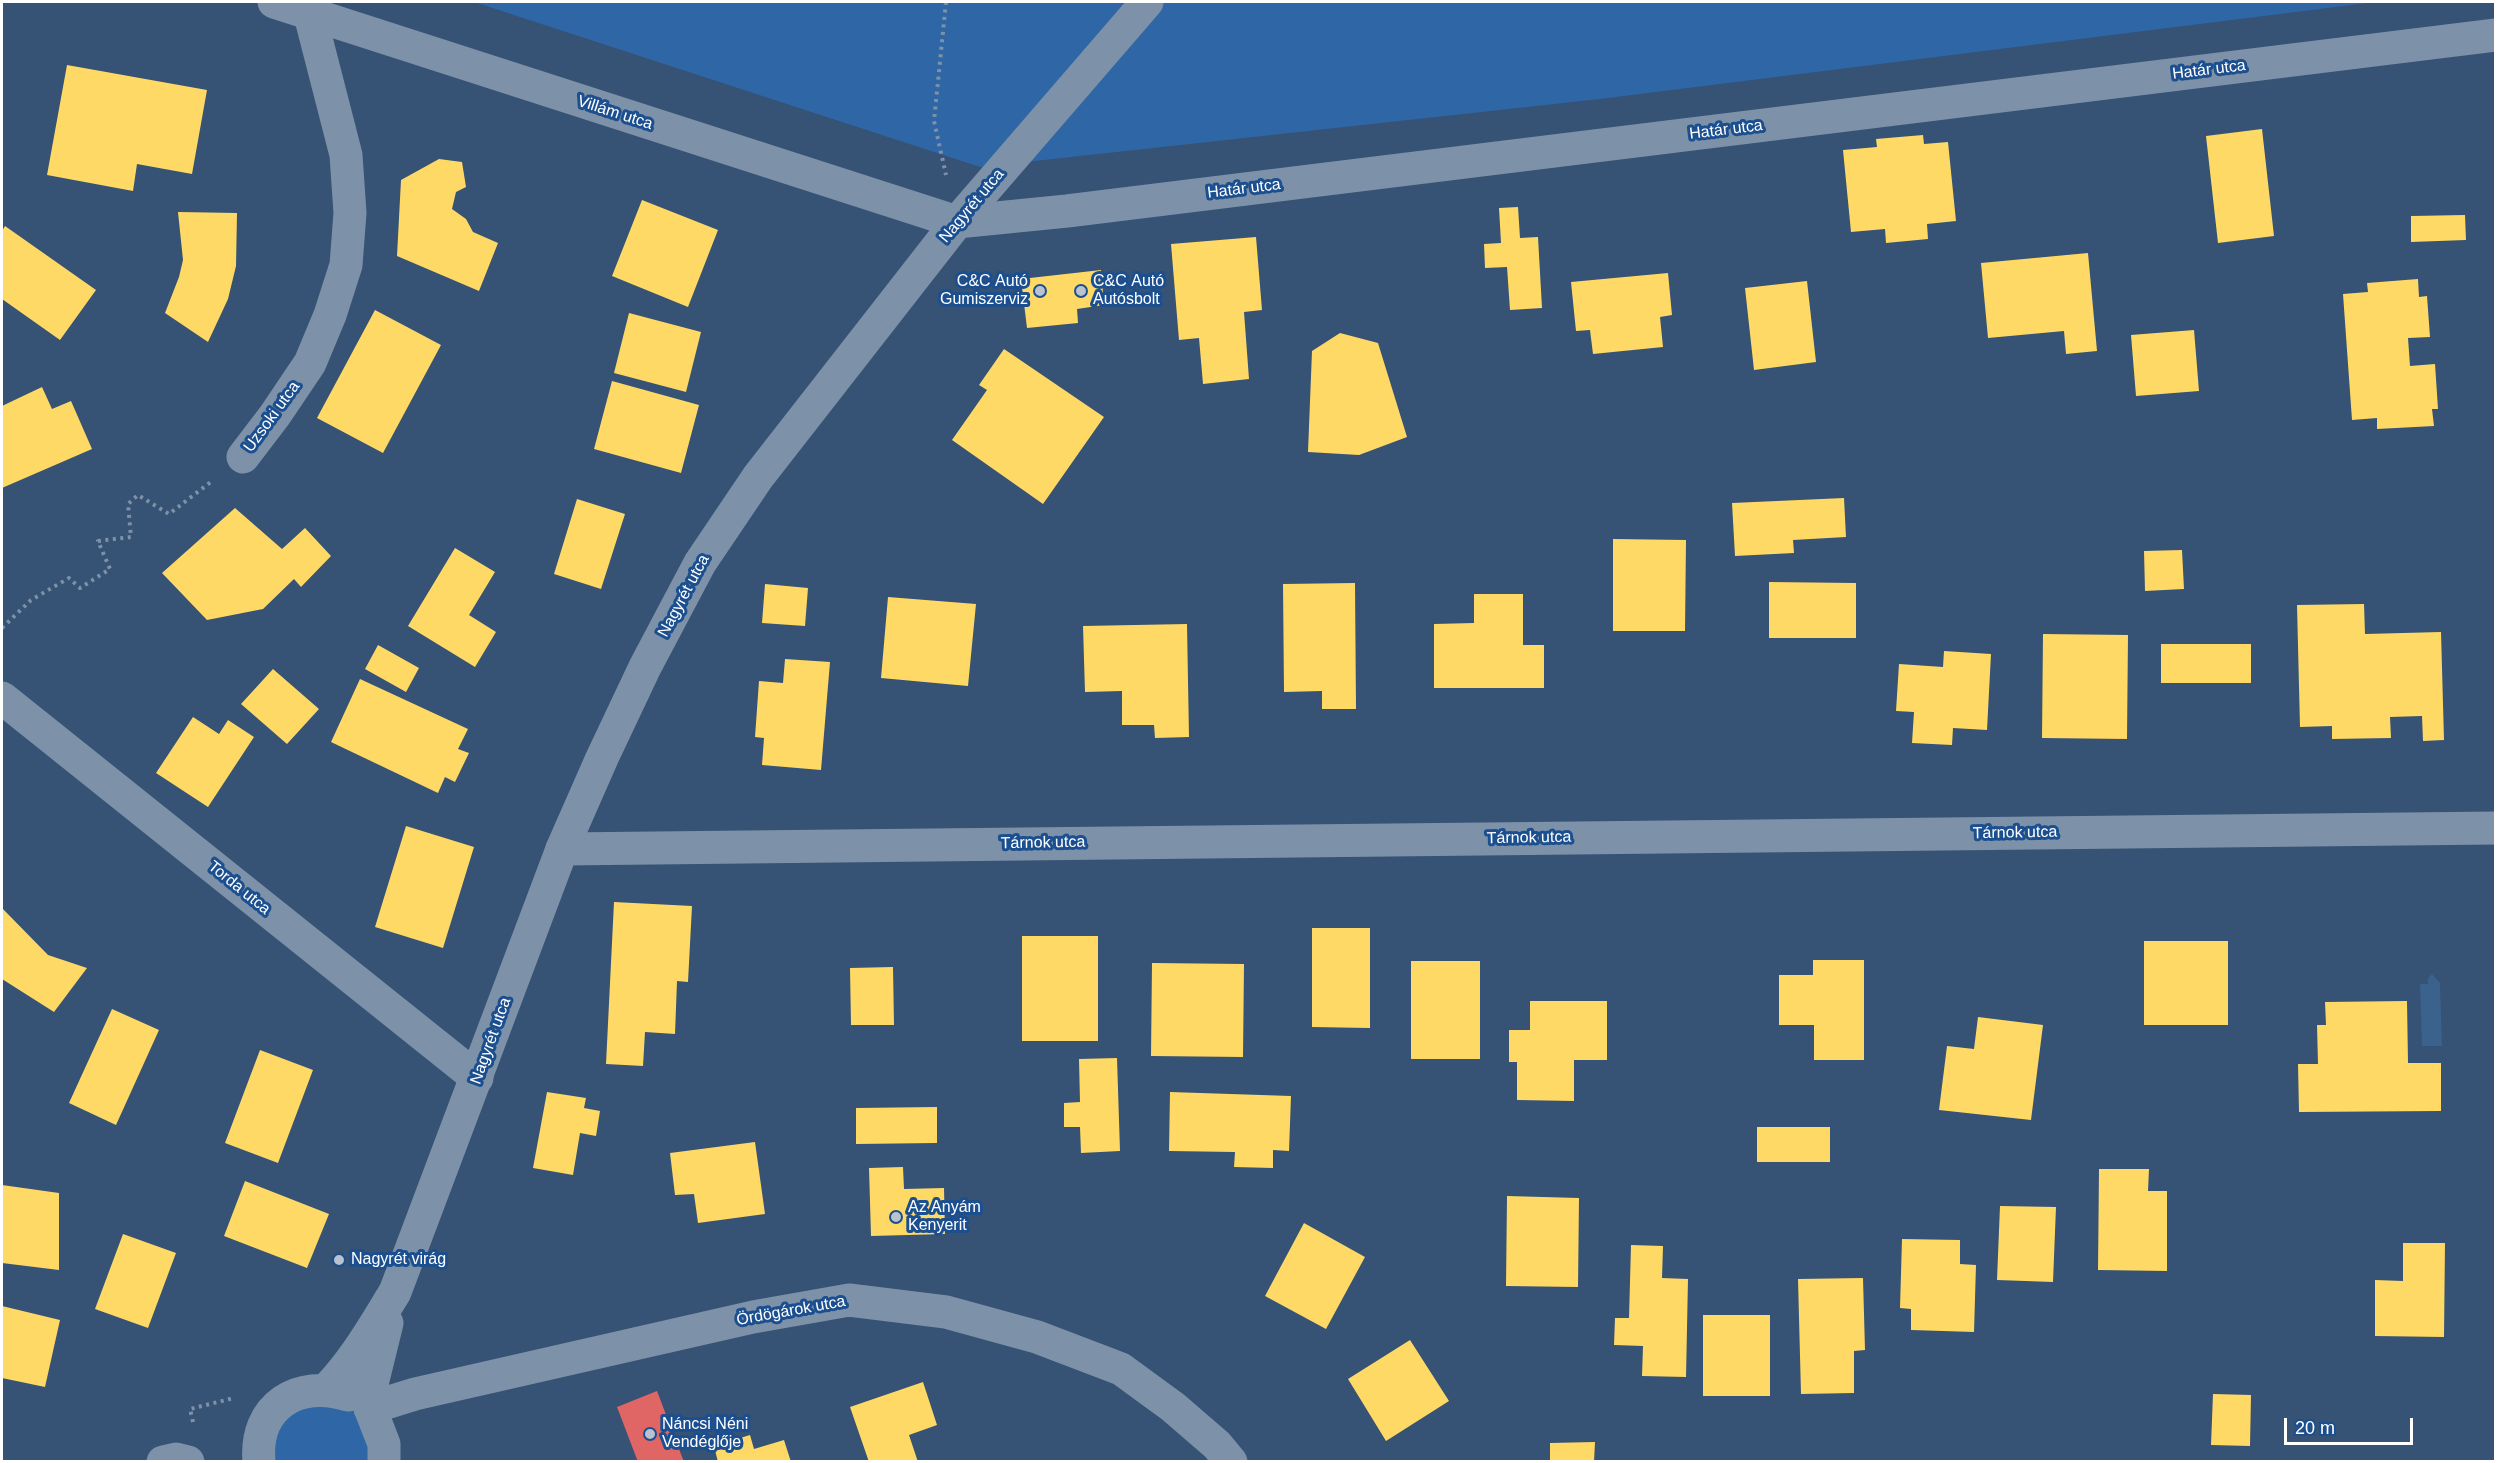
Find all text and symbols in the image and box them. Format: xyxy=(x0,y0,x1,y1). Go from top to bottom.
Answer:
street label: Határ utca xyxy=(2171,56,2247,84)
street label: Villám utca xyxy=(575,92,655,134)
street label: Határ utca xyxy=(1688,116,1764,144)
street label: Nagyrét utca xyxy=(935,165,1009,247)
street label: Határ utca xyxy=(1206,175,1282,203)
place label: C&C Autó Gumiszerviz xyxy=(940,272,1028,310)
place label: C&C Autó Autósbolt xyxy=(1093,272,1164,310)
marker: C&C Autó Gumiszerviz xyxy=(1033,284,1047,298)
marker: C&C Autó Autósbolt xyxy=(1074,284,1088,298)
street label: Uzsoki utca xyxy=(240,378,304,456)
street label: Nagyrét utca xyxy=(654,551,714,641)
street label: Tárnok utca xyxy=(1973,823,2057,843)
street label: Tárnok utca xyxy=(1487,828,1571,848)
street label: Tárnok utca xyxy=(1001,833,1085,853)
street label: Torda utca xyxy=(204,857,274,919)
street label: Nagyrét utca xyxy=(466,995,516,1087)
place label: Az Anyám Kenyerit xyxy=(908,1198,981,1236)
marker: Az Anyám Kenyerit xyxy=(889,1210,903,1224)
place label: Nagyrét virág xyxy=(351,1250,446,1270)
marker: Nagyrét virág xyxy=(332,1253,346,1267)
street label: Ördögárok utca xyxy=(735,1292,847,1330)
scale bar xyxy=(2287,1406,2416,1444)
place label: Náncsi Néni Vendéglője xyxy=(662,1415,748,1453)
text: 20 m xyxy=(2295,1418,2335,1438)
marker: Náncsi Néni Vendéglője xyxy=(643,1427,657,1441)

